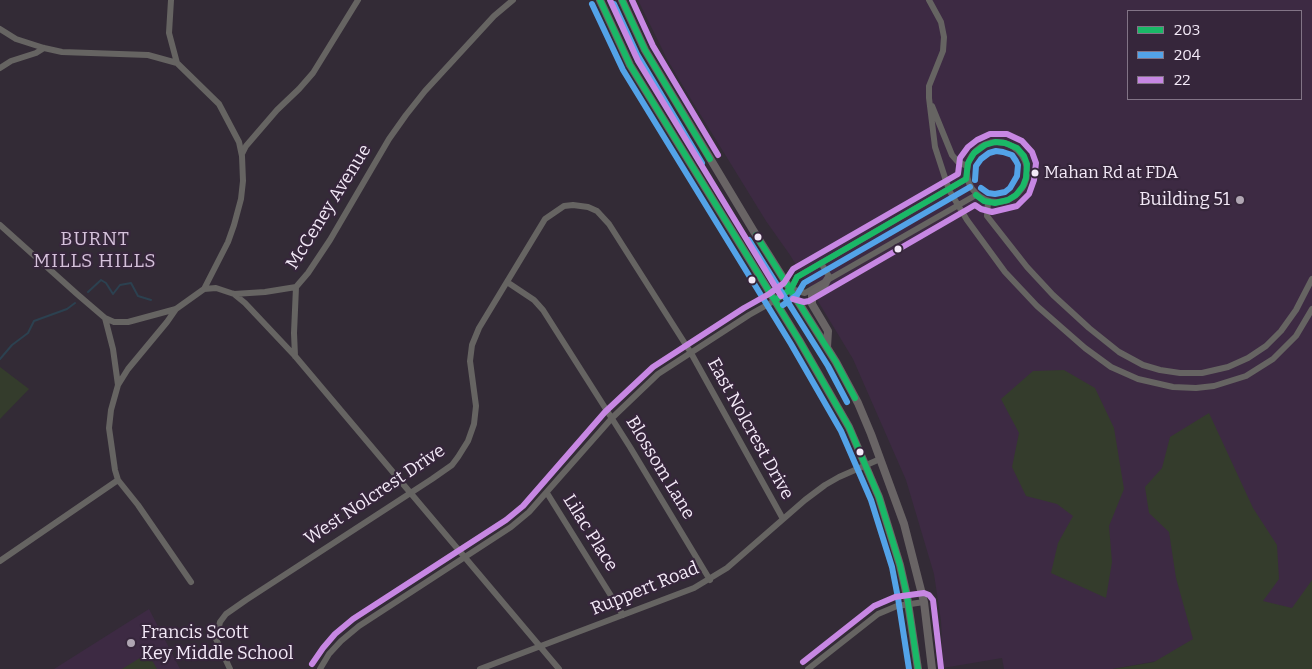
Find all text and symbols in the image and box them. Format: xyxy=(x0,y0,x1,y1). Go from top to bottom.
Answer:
legend xyxy=(1127,10,1302,100)
text: 203 xyxy=(1174,21,1200,39)
text: 204 xyxy=(1174,46,1201,64)
text: 22 xyxy=(1174,71,1190,89)
street label: McCeney Avenue xyxy=(282,141,376,273)
place label: Mahan Rd at FDA xyxy=(1044,163,1178,183)
marker: Mahan Rd at FDA xyxy=(1030,168,1040,178)
place label: Building 51 xyxy=(1139,189,1230,211)
marker: Building 51 xyxy=(1234,194,1246,206)
district label: BURNT MILLS HILLS xyxy=(32,229,158,273)
unlabelled marker xyxy=(753,232,763,242)
unlabelled marker xyxy=(893,244,903,254)
unlabelled marker xyxy=(747,275,757,285)
street label: East Nolcrest Drive xyxy=(702,355,798,503)
street label: Blossom Lane xyxy=(621,413,699,523)
street label: West Nolcrest Drive xyxy=(301,440,449,550)
unlabelled marker xyxy=(855,447,865,457)
street label: Lilac Place xyxy=(558,491,622,575)
street label: Ruppert Road xyxy=(588,558,702,620)
place label: Francis Scott Key Middle School xyxy=(141,622,293,664)
marker: Francis Scott Key Middle School xyxy=(125,637,137,649)

